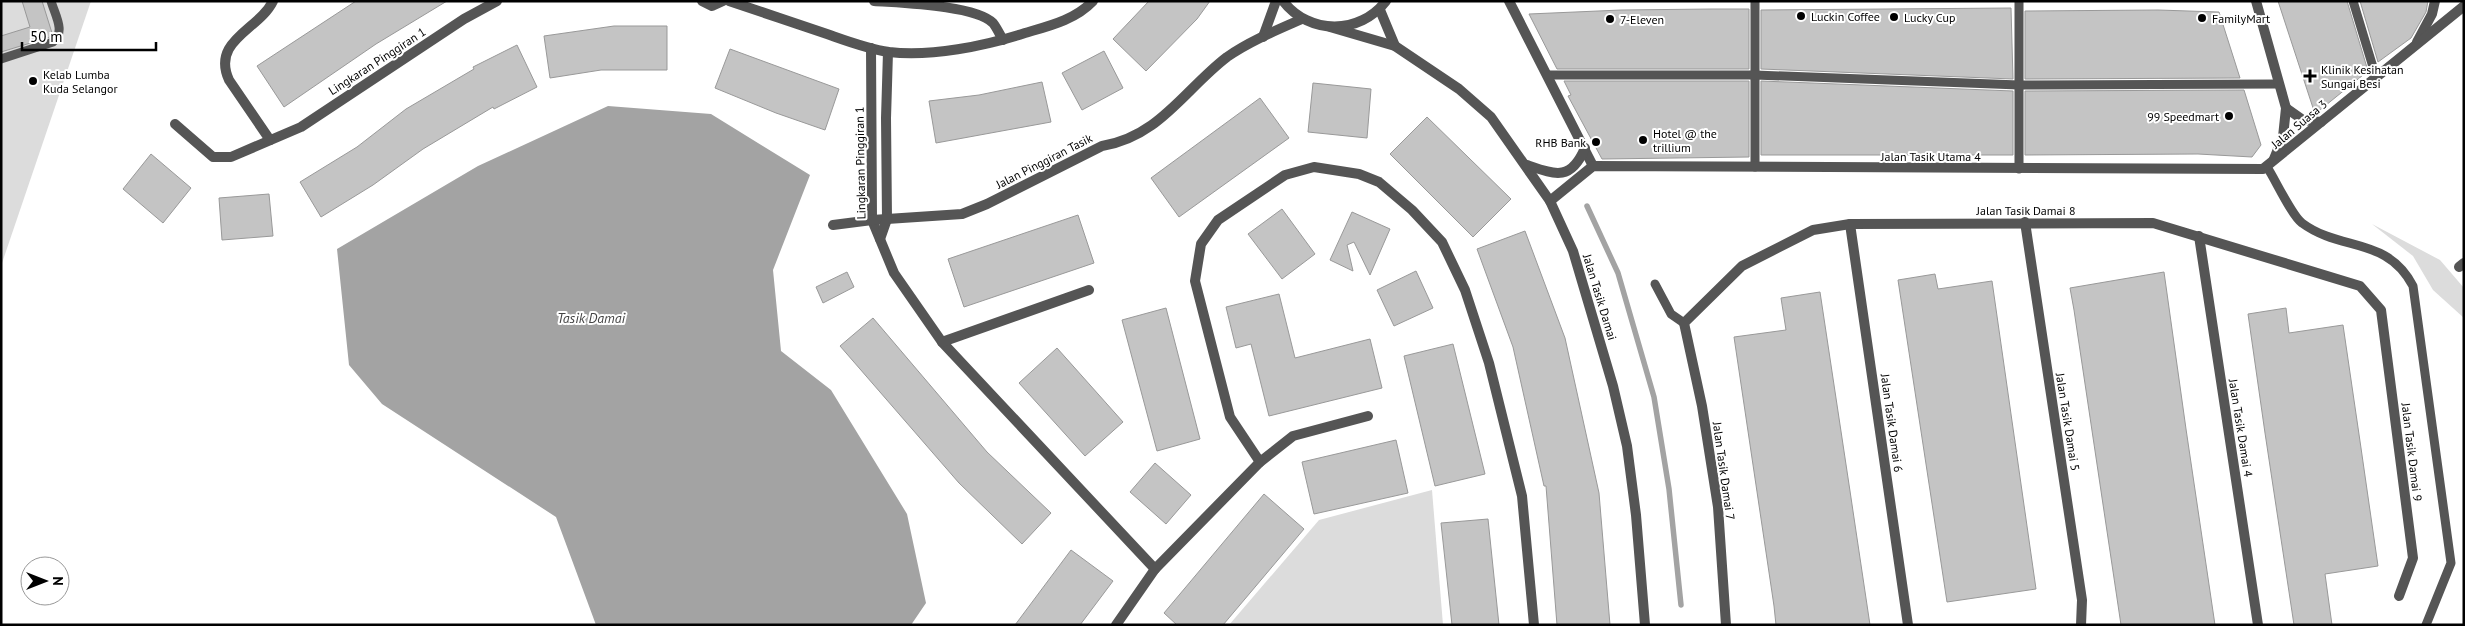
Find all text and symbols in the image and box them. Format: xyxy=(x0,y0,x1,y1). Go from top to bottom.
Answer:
place label: Luckin Coffee xyxy=(1811,9,1880,24)
marker: Luckin Coffee xyxy=(1795,10,1807,22)
place label: Lucky Cup xyxy=(1904,10,1955,25)
marker: Lucky Cup xyxy=(1888,11,1900,23)
place label: FamilyMart xyxy=(2212,11,2270,26)
place label: 7-Eleven xyxy=(1620,12,1664,27)
marker: FamilyMart xyxy=(2196,12,2208,24)
marker: 7-Eleven xyxy=(1604,13,1616,25)
scale bar xyxy=(22,20,156,52)
street label: Lingkaran Pinggiran 1 xyxy=(326,24,428,98)
text: 50 m xyxy=(30,27,63,46)
place label: Klinik Kesihatan Sungai Besi xyxy=(2321,62,2404,91)
place label: Kelab Lumba Kuda Selangor xyxy=(43,67,118,96)
marker: Klinik Kesihatan Sungai Besi xyxy=(2303,69,2317,83)
marker: Kelab Lumba Kuda Selangor xyxy=(27,75,39,87)
street label: Jalan Suasa 3 xyxy=(2267,96,2330,152)
street label: Lingkaran Pinggiran 1 xyxy=(852,106,868,220)
place label: 99 Speedmart xyxy=(2147,109,2219,124)
marker: 99 Speedmart xyxy=(2223,110,2235,122)
place label: Hotel @ the trillium xyxy=(1653,126,1717,155)
street label: Jalan Pinggiran Tasik xyxy=(992,130,1095,192)
marker: Hotel @ the trillium xyxy=(1637,134,1649,146)
place label: RHB Bank xyxy=(1535,135,1586,150)
marker: RHB Bank xyxy=(1590,136,1602,148)
street label: Jalan Tasik Utama 4 xyxy=(1880,149,1981,164)
street label: Jalan Tasik Damai 8 xyxy=(1976,203,2075,218)
street label: Jalan Tasik Damai xyxy=(1579,251,1620,342)
water label: Tasik Damai xyxy=(557,309,625,327)
street label: Jalan Tasik Damai 5 xyxy=(2053,371,2083,472)
street label: Jalan Tasik Damai 6 xyxy=(1878,372,1906,473)
street label: Jalan Tasik Damai 4 xyxy=(2226,377,2256,478)
street label: Jalan Tasik Damai 9 xyxy=(2398,401,2425,502)
street label: Jalan Tasik Damai 7 xyxy=(1710,420,1738,521)
north arrow xyxy=(20,556,70,606)
text: N xyxy=(49,576,67,586)

